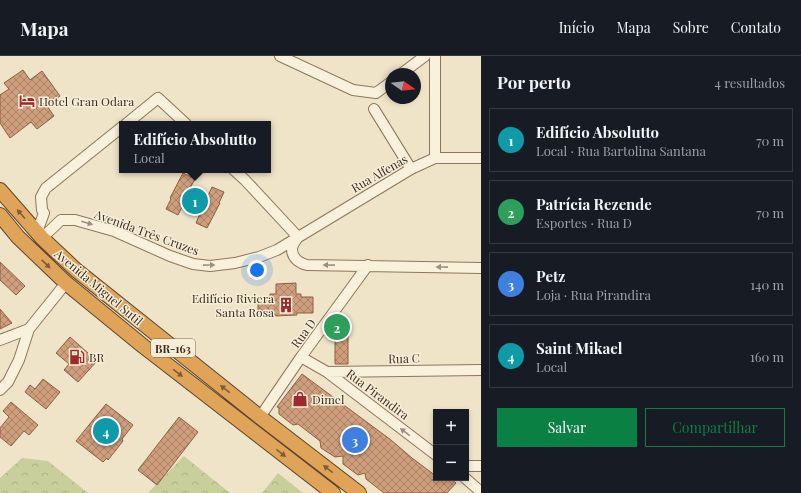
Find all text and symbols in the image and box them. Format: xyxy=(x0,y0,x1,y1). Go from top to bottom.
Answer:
text: Mapa xyxy=(20,15,69,41)
text: Início xyxy=(559,18,594,37)
text: Mapa xyxy=(616,18,651,37)
text: Sobre xyxy=(673,18,709,37)
text: Contato xyxy=(731,18,781,37)
north arrow xyxy=(385,68,421,104)
text: Por perto xyxy=(497,71,571,93)
text: 4 resultados xyxy=(715,74,785,91)
hotel icon: Hotel Gran Odara xyxy=(18,92,36,110)
place label: Hotel Gran Odara xyxy=(39,93,134,109)
popup xyxy=(119,121,271,173)
text: Edifício Absolutto xyxy=(536,122,659,142)
text: Edifício Absolutto xyxy=(133,129,257,149)
text: 1 xyxy=(509,132,513,149)
text: 70 m xyxy=(756,132,784,149)
text: Local · Rua Bartolina Santana xyxy=(536,142,706,159)
text: Local xyxy=(133,149,165,166)
street label: Rua Alfenas xyxy=(348,150,410,196)
pin: 1 xyxy=(182,186,208,216)
text: Patrícia Rezende xyxy=(536,194,652,214)
text: 2 xyxy=(508,204,514,221)
text: 70 m xyxy=(756,204,784,221)
street label: Avenida Três Cruzes xyxy=(92,205,202,258)
one-way arrow xyxy=(16,208,25,219)
text: Esportes · Rua D xyxy=(536,214,632,231)
one-way arrow xyxy=(82,220,94,226)
street label: Avenida Miguel Sutil xyxy=(51,245,147,329)
one-way arrow xyxy=(41,259,51,268)
your location xyxy=(247,260,267,280)
one-way arrow xyxy=(203,262,216,268)
one-way arrow xyxy=(322,262,335,268)
one-way arrow xyxy=(435,264,448,270)
text: Petz xyxy=(536,266,565,286)
text: 3 xyxy=(508,276,514,293)
text: 140 m xyxy=(750,276,784,293)
text: Loja · Rua Pirandira xyxy=(536,286,651,303)
place label: Edifício Riviera Santa Rosa xyxy=(192,290,274,320)
building icon: Edifício Riviera Santa Rosa xyxy=(277,296,295,314)
pin: 2 xyxy=(324,312,350,342)
street label: Rua D xyxy=(287,315,319,351)
text: Saint Mikael xyxy=(536,338,622,358)
road number: BR-163 xyxy=(151,339,195,357)
fuel station icon: BR xyxy=(68,348,86,366)
text: 4 xyxy=(508,348,514,365)
text: 160 m xyxy=(750,348,784,365)
place label: BR xyxy=(89,349,104,365)
street label: Rua C xyxy=(388,350,420,366)
text: Local xyxy=(536,358,567,375)
street label: Rua Pirandira xyxy=(343,365,413,423)
one-way arrow xyxy=(173,369,184,378)
one-way arrow xyxy=(220,385,231,394)
shop icon: Dimel xyxy=(291,390,309,408)
place label: Dimel xyxy=(312,391,345,407)
button: Salvar xyxy=(497,408,637,447)
button: Compartilhar xyxy=(645,408,785,447)
map controls xyxy=(433,409,469,481)
button: + xyxy=(433,409,469,445)
pin: 4 xyxy=(93,416,119,446)
pin: 3 xyxy=(342,425,368,455)
one-way arrow xyxy=(400,428,410,436)
button: − xyxy=(433,445,469,481)
one-way arrow xyxy=(276,449,287,457)
one-way arrow xyxy=(322,465,333,473)

